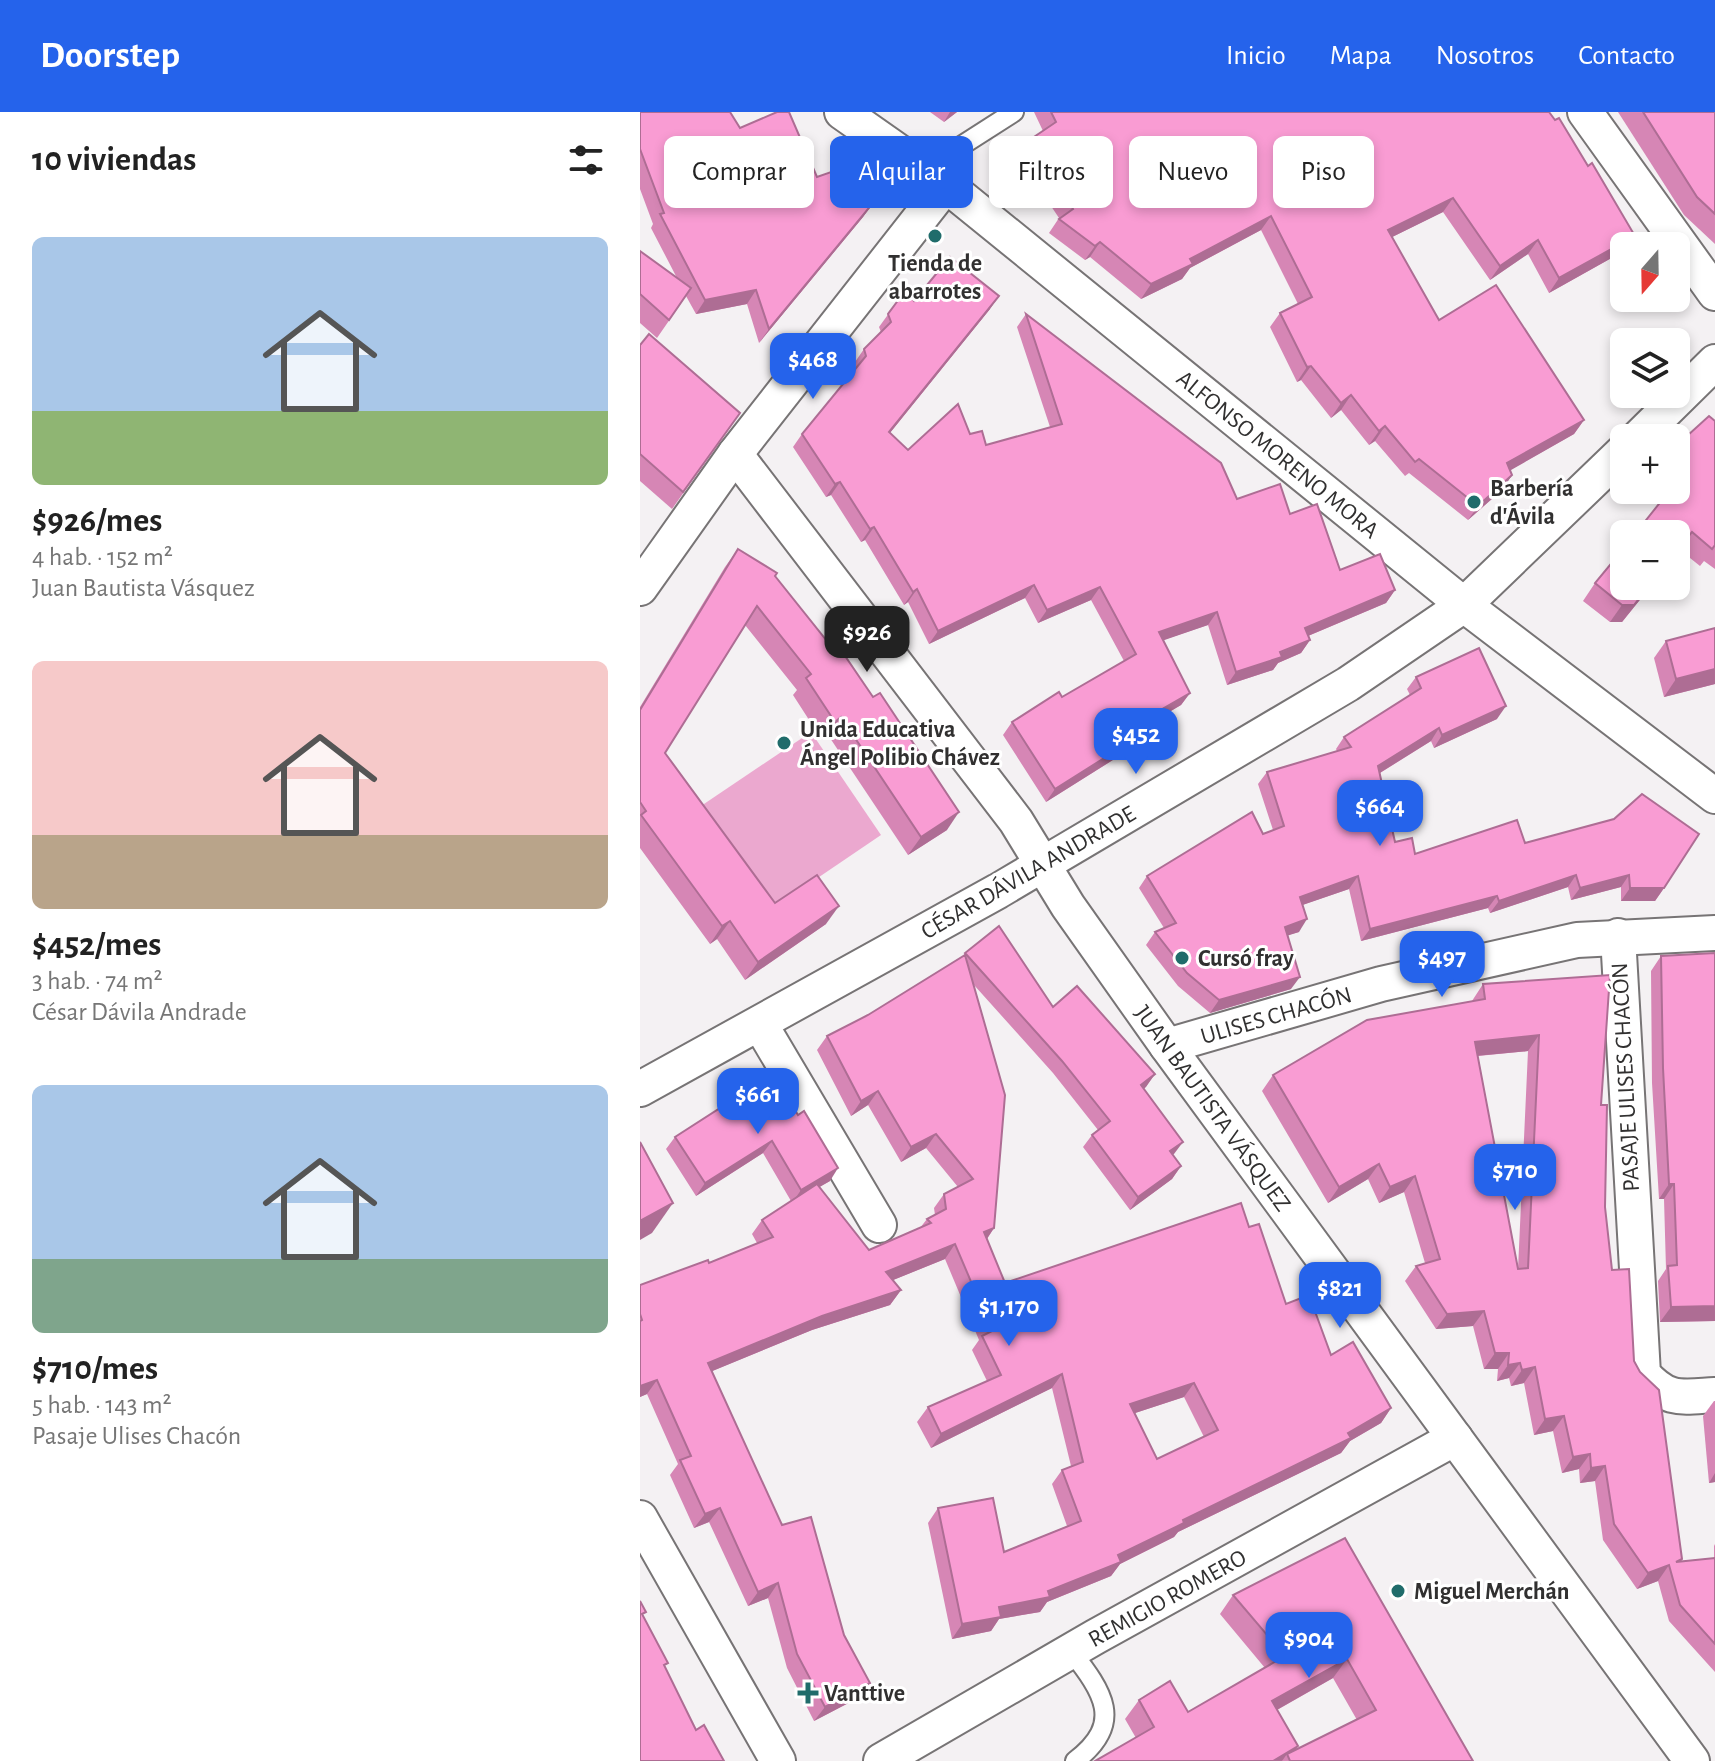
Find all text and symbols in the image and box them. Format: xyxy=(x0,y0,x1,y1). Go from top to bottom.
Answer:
text: Doorstep xyxy=(40,37,180,75)
text: Inicio xyxy=(1226,42,1286,70)
text: Mapa xyxy=(1330,42,1392,70)
text: Nosotros xyxy=(1436,42,1534,70)
text: Contacto xyxy=(1578,42,1675,70)
chip: Comprar xyxy=(664,136,814,208)
chip: Alquilar xyxy=(830,136,973,208)
chip: Filtros xyxy=(989,136,1113,208)
chip: Nuevo xyxy=(1129,136,1257,208)
chip: Piso xyxy=(1273,136,1374,208)
icon: filters xyxy=(564,138,608,182)
text: 10 viviendas xyxy=(32,143,196,177)
marker: Tienda de abarrotes xyxy=(926,227,944,245)
north arrow xyxy=(1610,232,1690,312)
map controls xyxy=(1610,232,1690,600)
place label: Tienda de abarrotes xyxy=(888,252,982,304)
icon: home xyxy=(248,289,392,433)
button: layers xyxy=(1610,328,1690,408)
pin: $468 xyxy=(766,333,860,401)
text: $468 xyxy=(788,346,838,372)
street label: ALFONSO MORENO MORA xyxy=(1172,366,1383,543)
button: + xyxy=(1610,424,1690,504)
place label: Barbería d'Ávila xyxy=(1490,477,1573,529)
marker: Barbería d'Ávila xyxy=(1465,493,1483,511)
text: $926/mes xyxy=(32,504,162,538)
button: − xyxy=(1610,520,1690,600)
text: 4 hab. · 152 m² xyxy=(32,544,173,570)
text: Juan Bautista Vásquez xyxy=(32,575,255,601)
pin: $926 xyxy=(820,606,914,674)
text: $926 xyxy=(842,619,892,645)
pin: $452 xyxy=(1089,708,1183,776)
icon: home xyxy=(248,713,392,857)
place label: Unida Educativa Ángel Polibio Chávez xyxy=(800,718,1000,770)
text: $452 xyxy=(1112,721,1160,747)
marker: Unida Educativa Ángel Polibio Chávez xyxy=(775,734,793,752)
pin: $664 xyxy=(1333,780,1427,848)
text: $664 xyxy=(1355,793,1405,819)
street label: CÉSAR DÁVILA ANDRADE xyxy=(916,800,1140,944)
text: $452/mes xyxy=(32,928,161,962)
pin: $497 xyxy=(1395,931,1489,999)
text: $497 xyxy=(1418,944,1466,970)
place label: Cursó fray xyxy=(1198,947,1294,971)
marker: Cursó fray xyxy=(1173,949,1191,967)
street label: PASAJE ULISES CHACÓN xyxy=(1606,962,1644,1192)
text: 3 hab. · 74 m² xyxy=(32,968,163,994)
street label: ULISES CHACÓN xyxy=(1197,981,1355,1049)
text: César Dávila Andrade xyxy=(32,999,247,1025)
street label: JUAN BAUTISTA VÁSQUEZ xyxy=(1130,1000,1296,1216)
pin: $661 xyxy=(711,1068,805,1136)
text: $661 xyxy=(735,1081,781,1107)
icon: home xyxy=(248,1137,392,1281)
pin: $710 xyxy=(1468,1144,1562,1212)
text: $710 xyxy=(1492,1157,1538,1183)
pin: $821 xyxy=(1293,1262,1387,1330)
text: $821 xyxy=(1317,1275,1363,1301)
pin: $1,170 xyxy=(944,1280,1074,1348)
text: $1,170 xyxy=(978,1293,1040,1319)
text: $710/mes xyxy=(32,1352,158,1386)
text: 5 hab. · 143 m² xyxy=(32,1392,172,1418)
text: Pasaje Ulises Chacón xyxy=(32,1423,241,1449)
street label: REMIGIO ROMERO xyxy=(1084,1546,1251,1652)
place label: Miguel Merchán xyxy=(1414,1580,1570,1604)
marker: Miguel Merchán xyxy=(1389,1582,1407,1600)
pin: $904 xyxy=(1262,1612,1356,1680)
text: $904 xyxy=(1284,1625,1334,1651)
place label: Vanttive xyxy=(824,1682,905,1706)
marker: Vanttive xyxy=(799,1684,817,1702)

